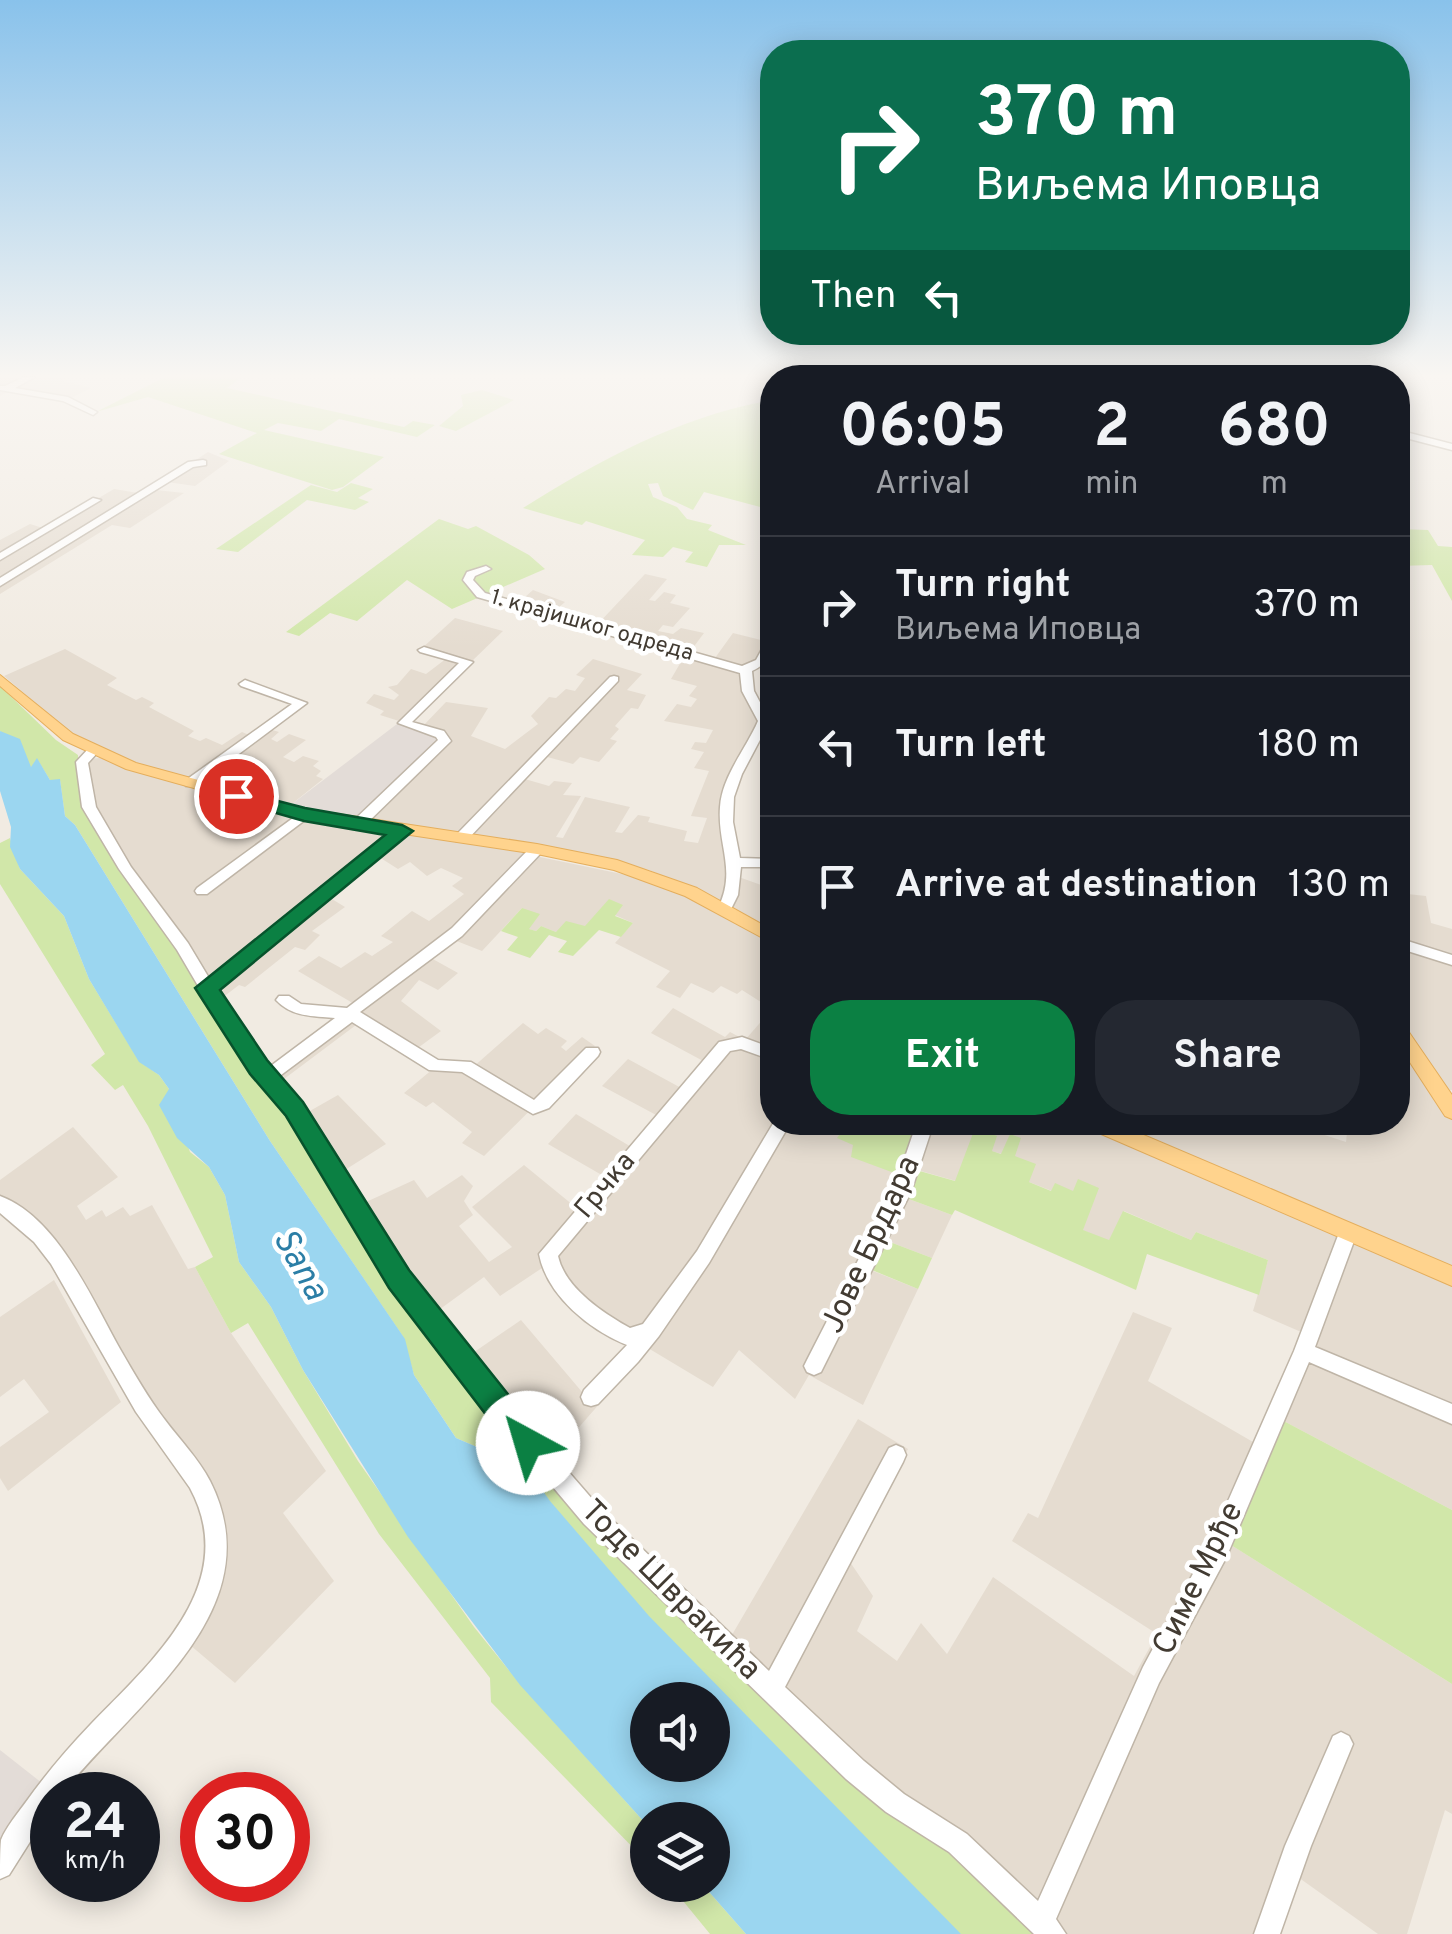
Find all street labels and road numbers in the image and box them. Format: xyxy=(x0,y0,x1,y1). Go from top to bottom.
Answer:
street label: 1. крајишког одреда xyxy=(488,584,696,668)
street label: Грчка xyxy=(568,1145,644,1227)
street label: Јове Брдара xyxy=(813,1150,931,1340)
street label: Тоде Швракића xyxy=(571,1492,769,1690)
street label: Симе Мрђе xyxy=(1145,1496,1253,1662)

